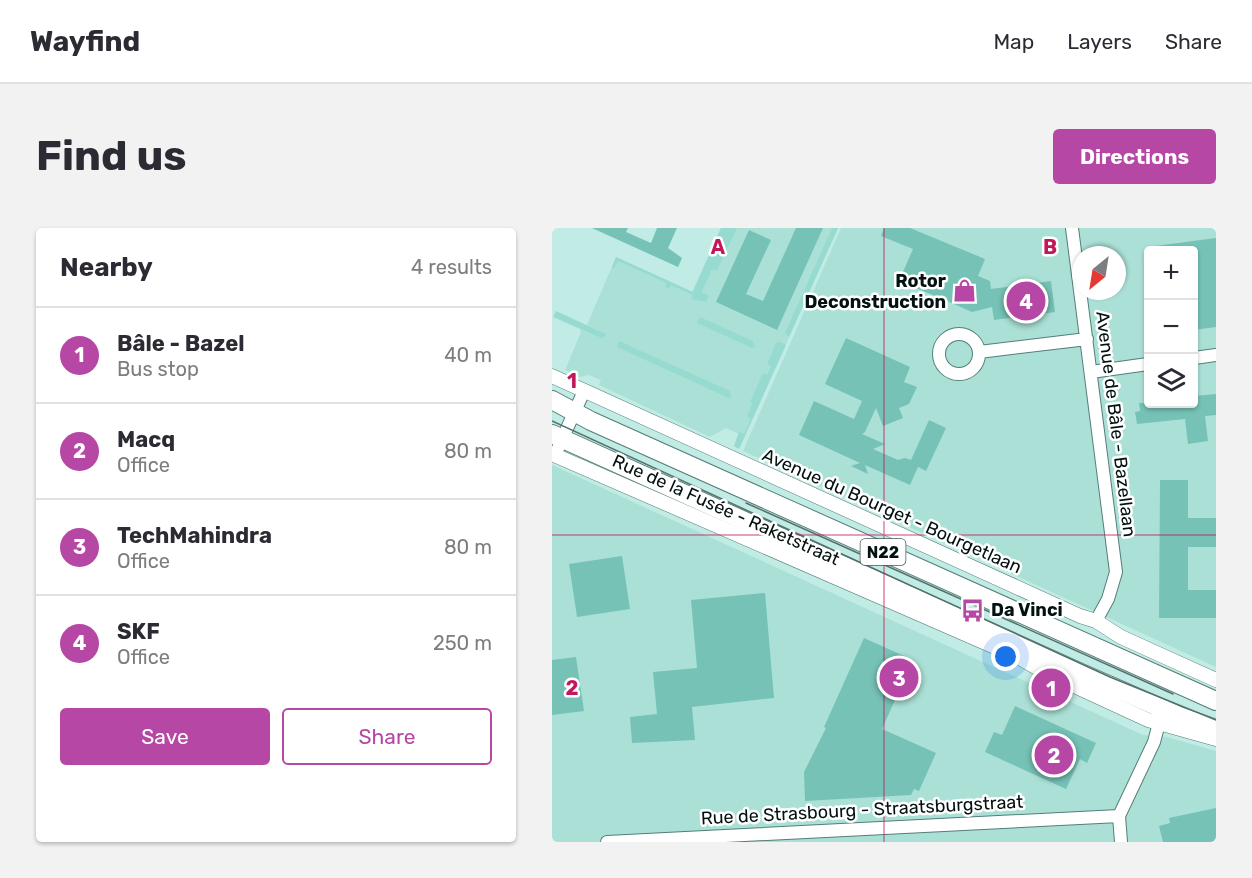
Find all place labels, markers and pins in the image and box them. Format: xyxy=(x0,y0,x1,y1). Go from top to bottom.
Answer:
place label: Rotor Deconstruction xyxy=(804,270,946,313)
shop icon: Rotor Deconstruction xyxy=(951,278,977,304)
pin: 4 xyxy=(1006,278,1046,324)
bus stop icon: Da Vinci xyxy=(960,597,986,623)
place label: Da Vinci xyxy=(991,599,1063,621)
pin: 3 xyxy=(880,656,918,700)
pin: 1 xyxy=(1032,666,1070,710)
pin: 2 xyxy=(1034,732,1074,778)

